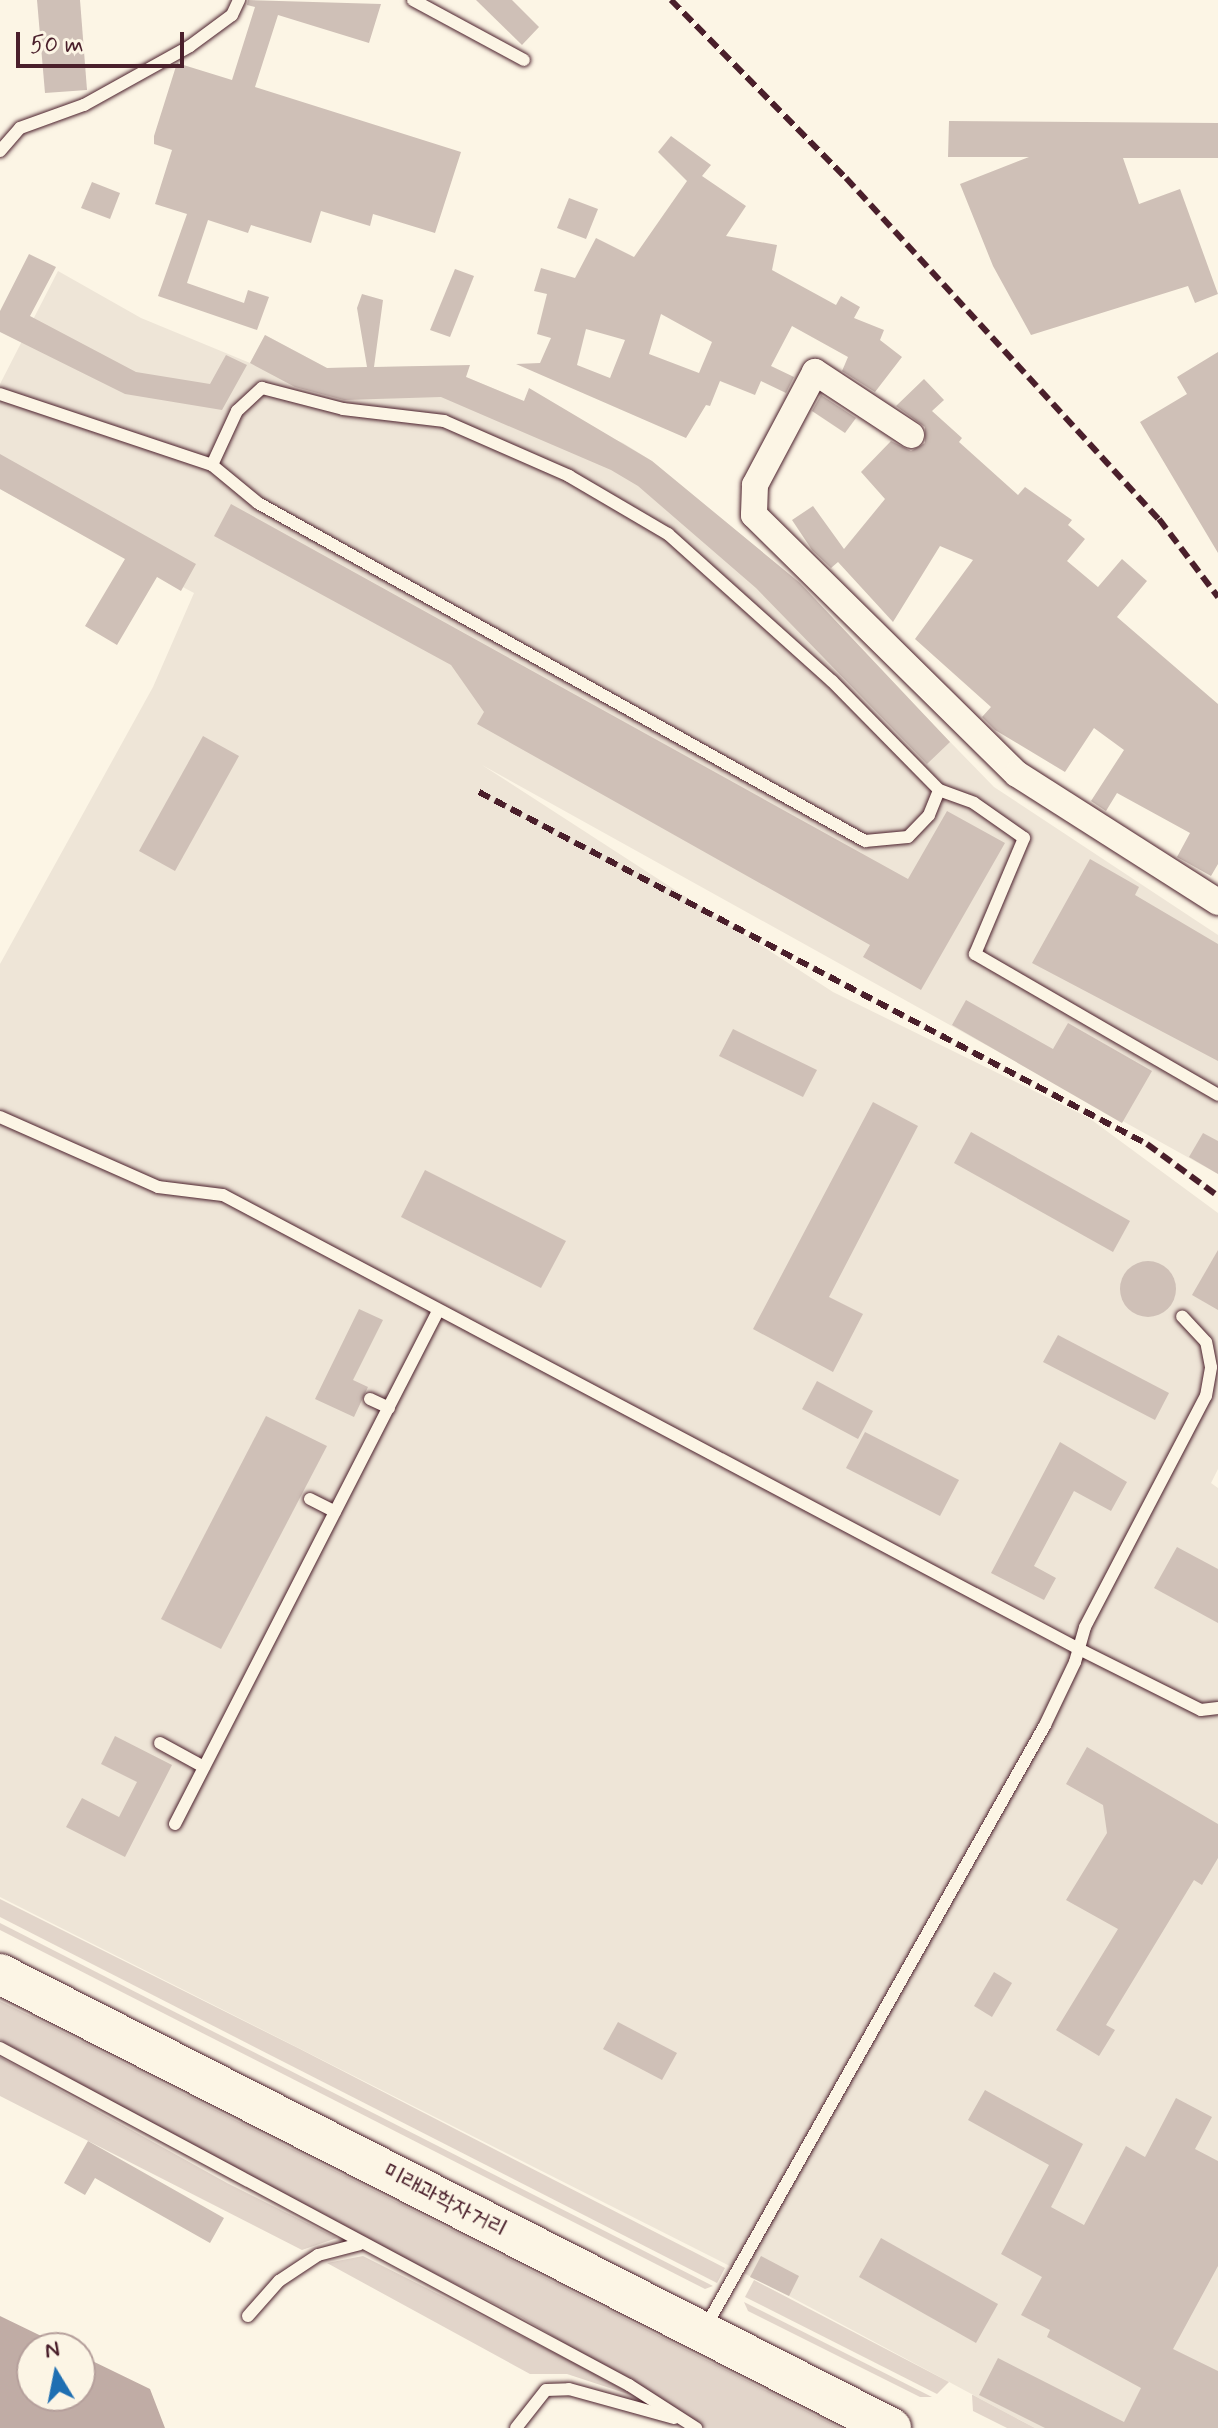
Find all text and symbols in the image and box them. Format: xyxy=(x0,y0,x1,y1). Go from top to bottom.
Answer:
scale bar xyxy=(20,16,188,66)
text: 50 m xyxy=(30,30,84,61)
street label: 미래과학자거리 xyxy=(378,2157,512,2245)
north arrow xyxy=(16,2332,96,2412)
text: N xyxy=(43,2335,62,2365)

